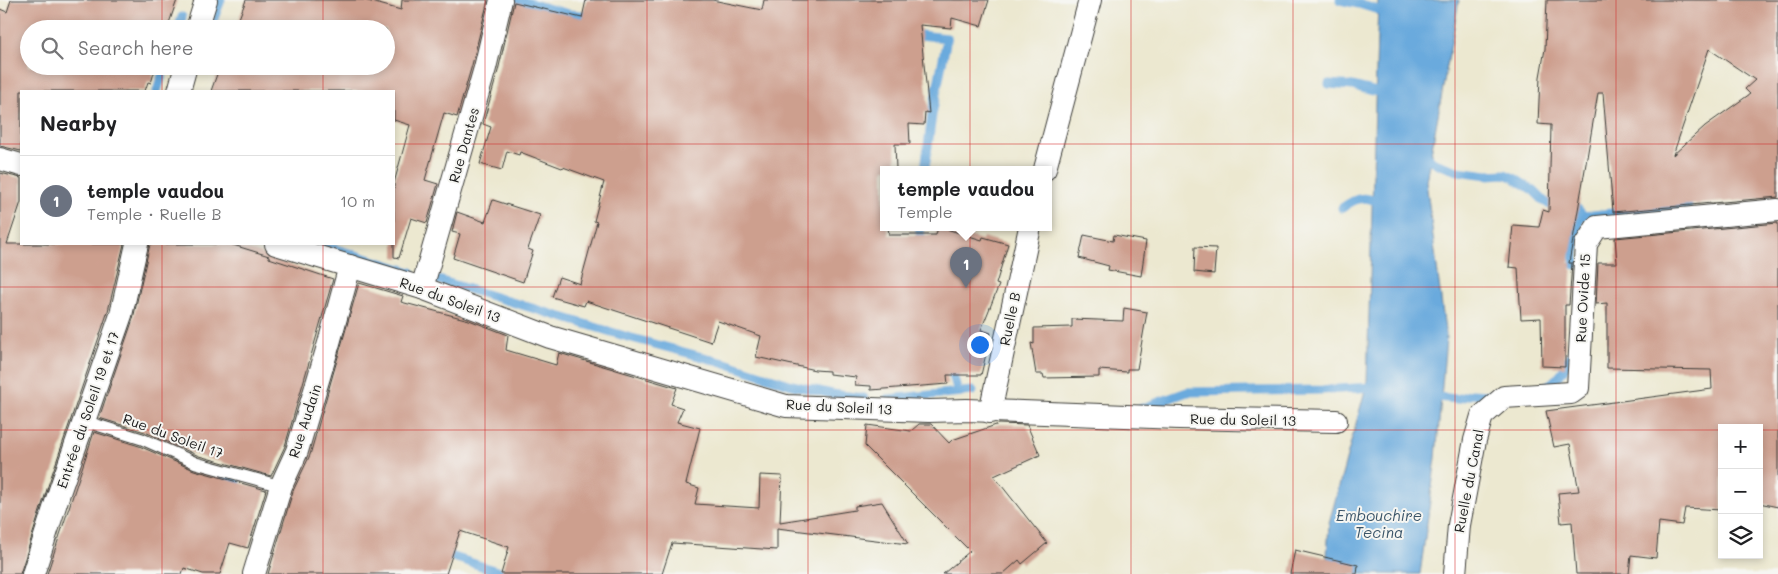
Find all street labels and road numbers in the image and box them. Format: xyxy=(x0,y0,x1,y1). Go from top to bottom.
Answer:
street label: Rue Dantes xyxy=(444,105,483,185)
street label: Rue Ovide 15 xyxy=(1571,253,1594,343)
street label: Rue du Soleil 13 xyxy=(397,272,503,327)
street label: Ruelle B xyxy=(995,290,1024,347)
street label: Entrée du Soleil 19 et 17 xyxy=(52,329,123,491)
street label: Rue Audain xyxy=(284,381,325,460)
street label: Rue du Soleil 13 xyxy=(786,394,892,419)
street label: Rue du Soleil 17 xyxy=(120,409,226,463)
street label: Rue du Soleil 13 xyxy=(1190,409,1296,430)
street label: Ruelle du Canal xyxy=(1449,427,1488,534)

